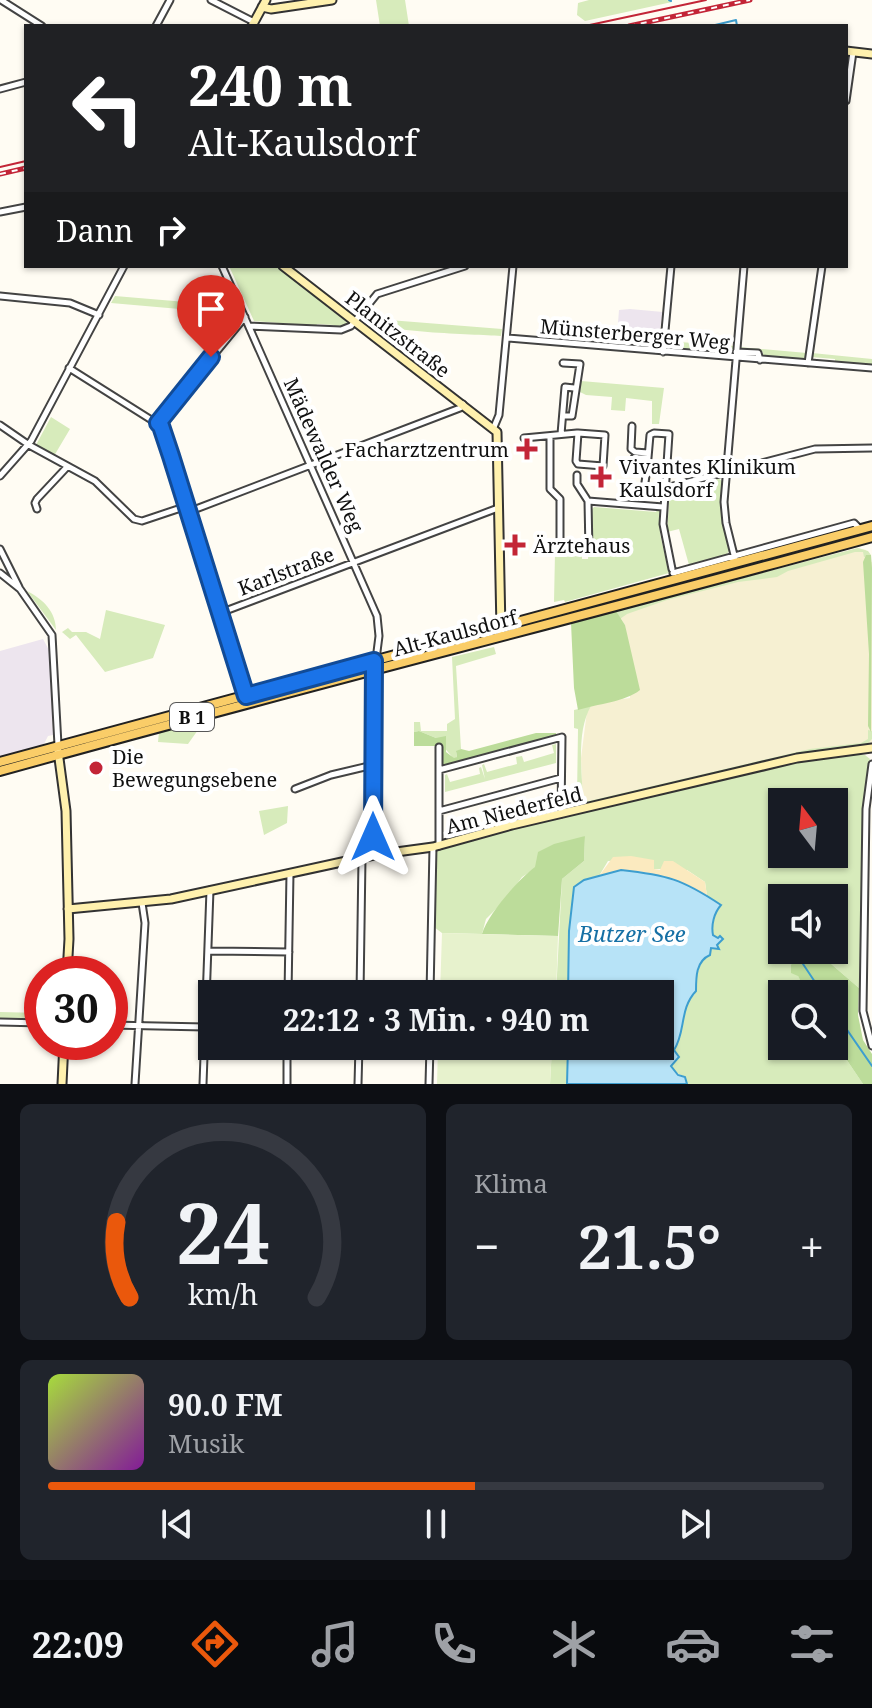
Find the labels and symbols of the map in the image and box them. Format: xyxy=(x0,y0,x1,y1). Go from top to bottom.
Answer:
pin xyxy=(177,275,245,357)
street label: Planitzstraße xyxy=(340,285,456,383)
street label: Münsterberger Weg xyxy=(539,312,731,356)
street label: Mädewalder Weg xyxy=(278,373,370,537)
place label: Facharztzentrum xyxy=(344,436,509,463)
marker: Facharztzentrum xyxy=(516,438,538,460)
place label: Vivantes Klinikum Kaulsdorf xyxy=(619,453,796,503)
marker: Vivantes Klinikum Kaulsdorf xyxy=(590,466,612,488)
place label: Ärztehaus xyxy=(533,532,630,559)
marker: Ärztehaus xyxy=(504,534,526,556)
street label: Karlstraße xyxy=(234,540,338,602)
street label: Alt-Kaulsdorf xyxy=(390,603,522,663)
road number: B 1 xyxy=(170,703,214,731)
place label: Die Bewegungsebene xyxy=(112,743,277,793)
marker: Die Bewegungsebene xyxy=(87,759,105,777)
street label: Am Niederfeld xyxy=(443,780,585,840)
north arrow xyxy=(768,788,848,868)
position arrow xyxy=(331,795,415,879)
water label: Butzer See xyxy=(577,918,686,948)
speed limit sign: 30 xyxy=(24,956,128,1060)

